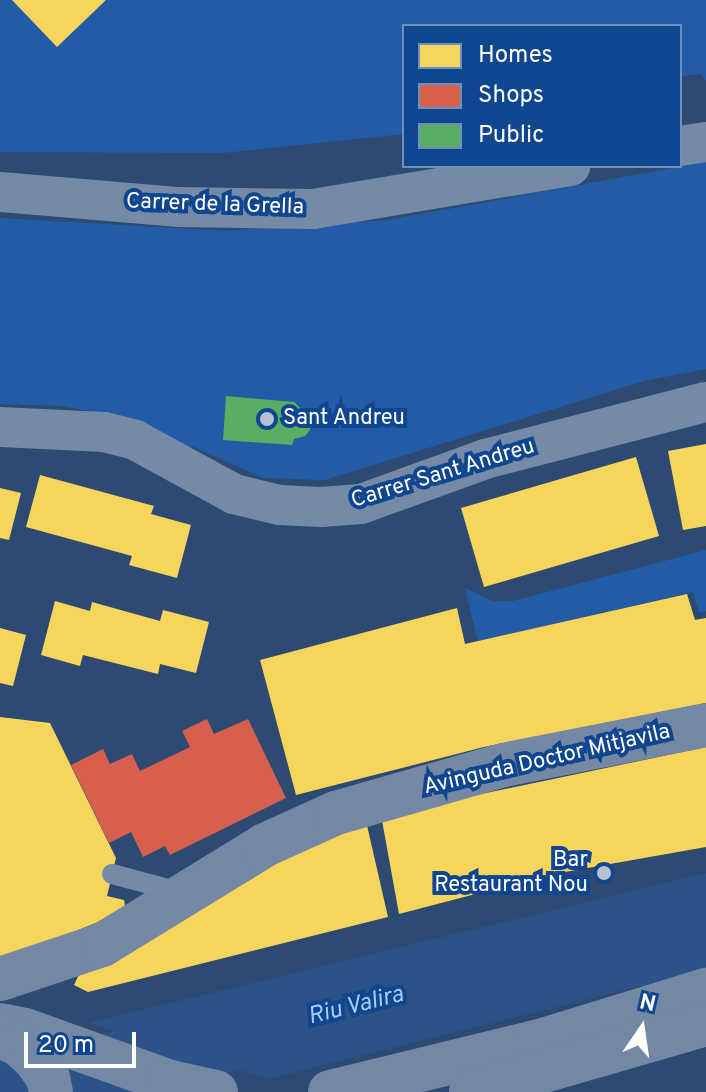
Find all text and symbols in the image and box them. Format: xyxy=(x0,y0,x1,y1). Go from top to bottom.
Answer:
legend xyxy=(402,24,682,168)
text: Homes xyxy=(478,41,553,71)
text: Shops xyxy=(478,81,544,111)
text: Public xyxy=(478,121,544,151)
street label: Carrer de la Grella xyxy=(125,189,305,221)
place label: Sant Andreu xyxy=(283,406,406,432)
marker: Sant Andreu xyxy=(258,410,276,428)
street label: Carrer Sant Andreu xyxy=(348,433,538,515)
street label: Avinguda Doctor Mitjavila xyxy=(421,719,673,801)
place label: Bar Restaurant Nou xyxy=(434,847,588,898)
marker: Bar Restaurant Nou xyxy=(595,864,613,882)
water label: Riu Valira xyxy=(305,981,407,1033)
north arrow xyxy=(602,988,682,1068)
text: N xyxy=(637,989,658,1019)
scale bar xyxy=(28,1016,140,1066)
text: 20 m xyxy=(38,1031,94,1061)

